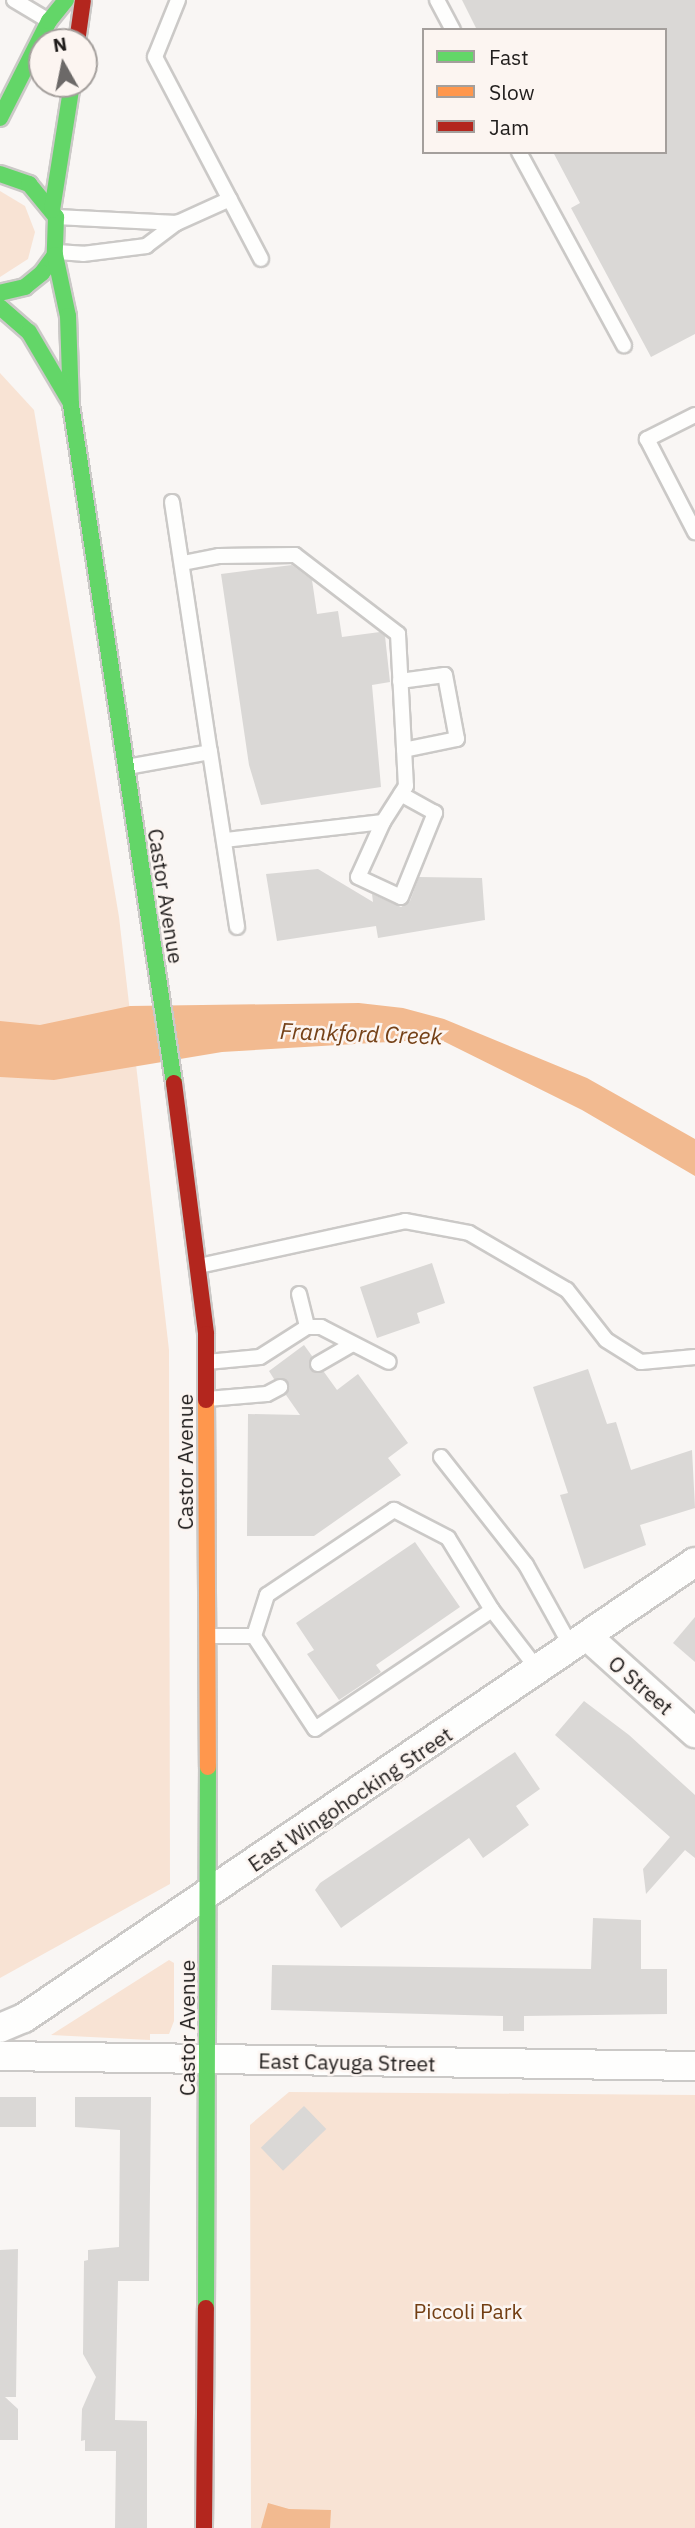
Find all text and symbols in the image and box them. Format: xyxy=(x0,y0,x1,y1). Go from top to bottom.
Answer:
north arrow xyxy=(28,28,98,98)
legend xyxy=(422,28,667,154)
text: N xyxy=(51,31,69,57)
text: Fast xyxy=(489,43,529,71)
text: Slow xyxy=(489,78,535,106)
text: Jam xyxy=(489,113,529,141)
street label: Castor Avenue xyxy=(143,827,189,965)
water label: Frankford Creek xyxy=(279,1016,443,1050)
street label: Castor Avenue xyxy=(172,1394,198,1530)
street label: O Street xyxy=(604,1650,678,1720)
street label: East Wingohocking Street xyxy=(243,1721,457,1877)
street label: Castor Avenue xyxy=(174,1960,200,2096)
street label: East Cayuga Street xyxy=(258,2048,436,2076)
park label: Piccoli Park xyxy=(413,2298,523,2324)

